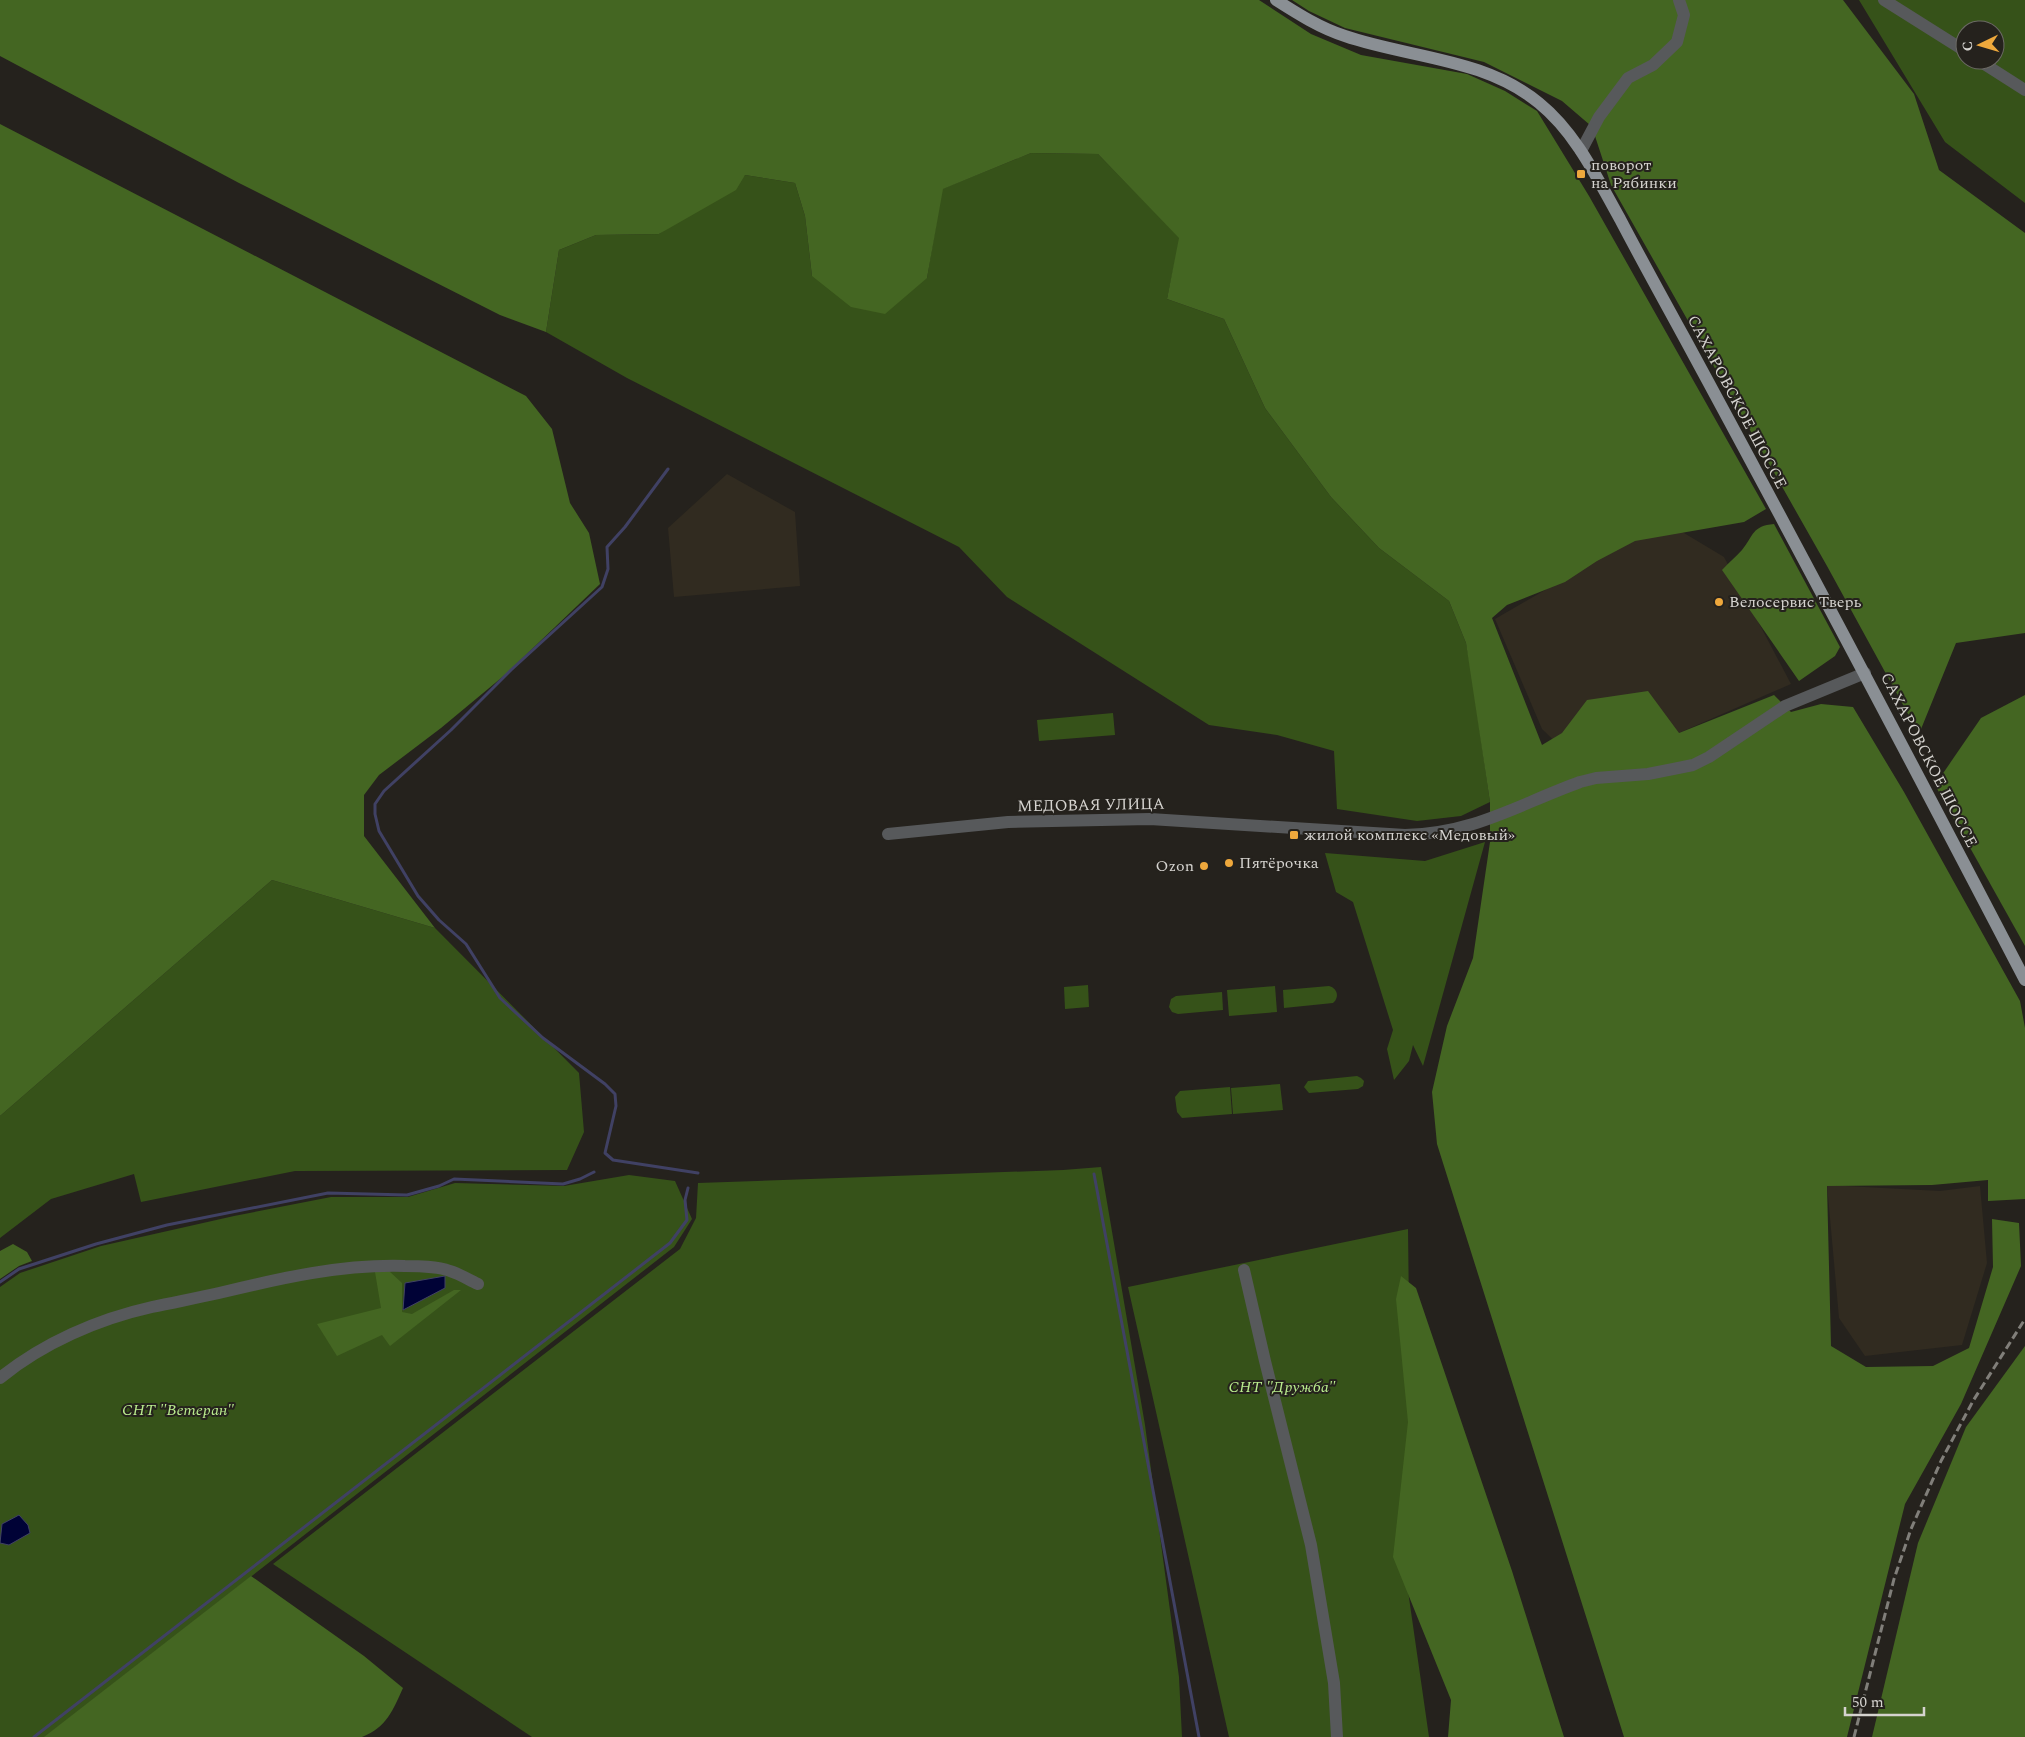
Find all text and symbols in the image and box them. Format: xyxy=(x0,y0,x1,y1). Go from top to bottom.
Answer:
north arrow xyxy=(1955,20,2005,70)
text: С xyxy=(1957,40,1978,52)
place label: поворот на Рябинки xyxy=(1591,153,1677,195)
marker: поворот на Рябинки xyxy=(1575,168,1587,180)
street label: САХАРОВСКОЕ ШОССЕ xyxy=(1681,311,1793,493)
place label: Велосервис Тверь xyxy=(1729,590,1862,614)
marker: Велосервис Тверь xyxy=(1713,596,1725,608)
street label: САХАРОВСКОЕ ШОССЕ xyxy=(1874,668,1984,852)
street label: МЕДОВАЯ УЛИЦА xyxy=(1017,792,1165,818)
place label: жилой комплекс «Медовый» xyxy=(1304,823,1515,847)
marker: жилой комплекс «Медовый» xyxy=(1288,829,1300,841)
place label: Пятёрочка xyxy=(1239,851,1319,875)
place label: Ozon xyxy=(1156,854,1194,878)
marker: Пятёрочка xyxy=(1223,857,1235,869)
marker: Ozon xyxy=(1198,860,1210,872)
park label: СНТ "Дружба" xyxy=(1228,1375,1336,1399)
park label: СНТ "Ветеран" xyxy=(122,1398,235,1422)
scale bar xyxy=(1845,1684,1924,1716)
text: 50 m xyxy=(1852,1691,1884,1714)

